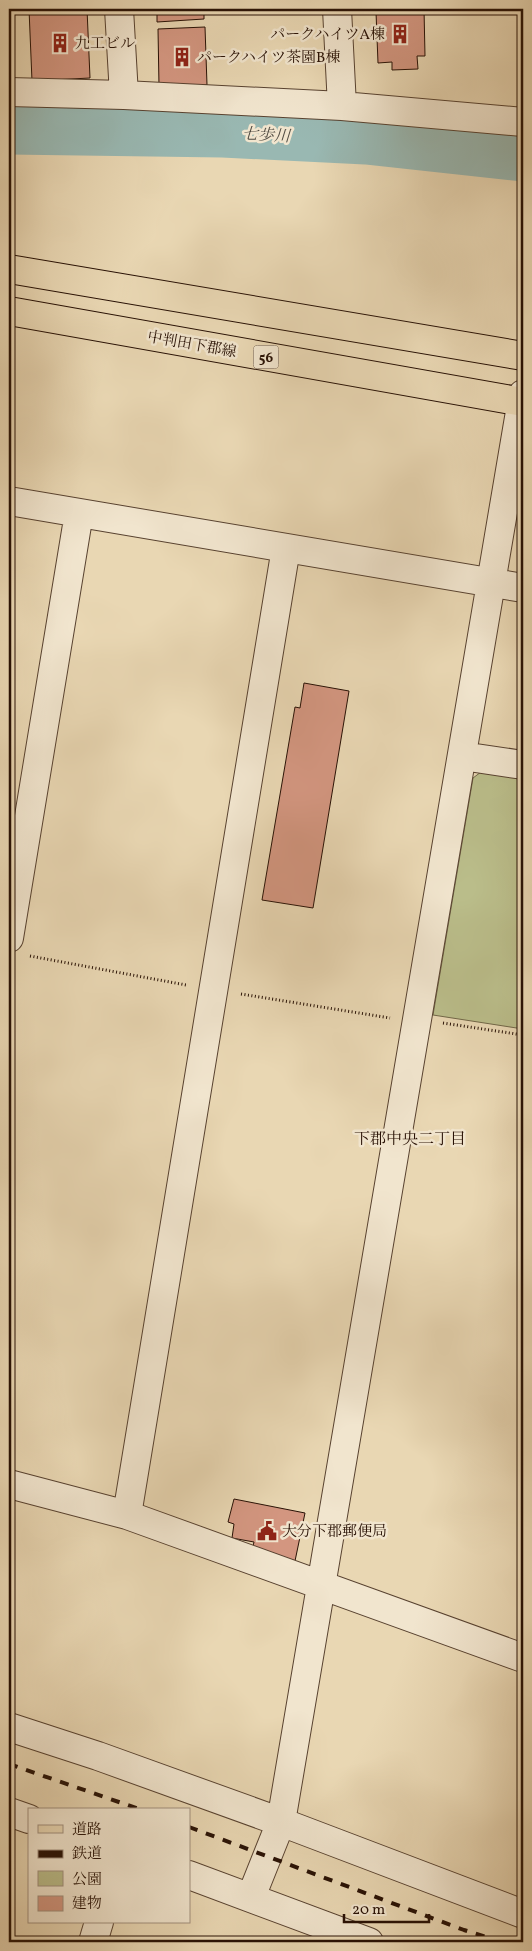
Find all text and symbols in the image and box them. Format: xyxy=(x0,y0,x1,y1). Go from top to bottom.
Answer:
building icon: パークハイツA棟 xyxy=(389,23,411,45)
place label: パークハイツA棟 xyxy=(270,25,385,46)
building icon: 九工ビル xyxy=(49,32,71,54)
place label: 九工ビル xyxy=(75,34,135,55)
building icon: パークハイツ茶園B棟 xyxy=(171,46,193,68)
place label: パークハイツ茶園B棟 xyxy=(197,48,340,69)
water label: 七歩川 xyxy=(241,124,292,148)
street label: 中判田下郡線 xyxy=(146,327,238,364)
road number: 56 xyxy=(254,346,278,368)
district label: 下郡中央二丁目 xyxy=(354,1129,466,1151)
public building icon: 大分下郡郵便局 xyxy=(256,1520,278,1542)
place label: 大分下郡郵便局 xyxy=(282,1522,387,1543)
legend xyxy=(28,1808,190,1924)
text: 道路 xyxy=(72,1820,102,1841)
text: 鉄道 xyxy=(72,1844,102,1865)
text: 公園 xyxy=(72,1870,102,1891)
scale bar xyxy=(344,1891,430,1923)
text: 建物 xyxy=(72,1894,102,1915)
text: 20 m xyxy=(352,1900,385,1921)

